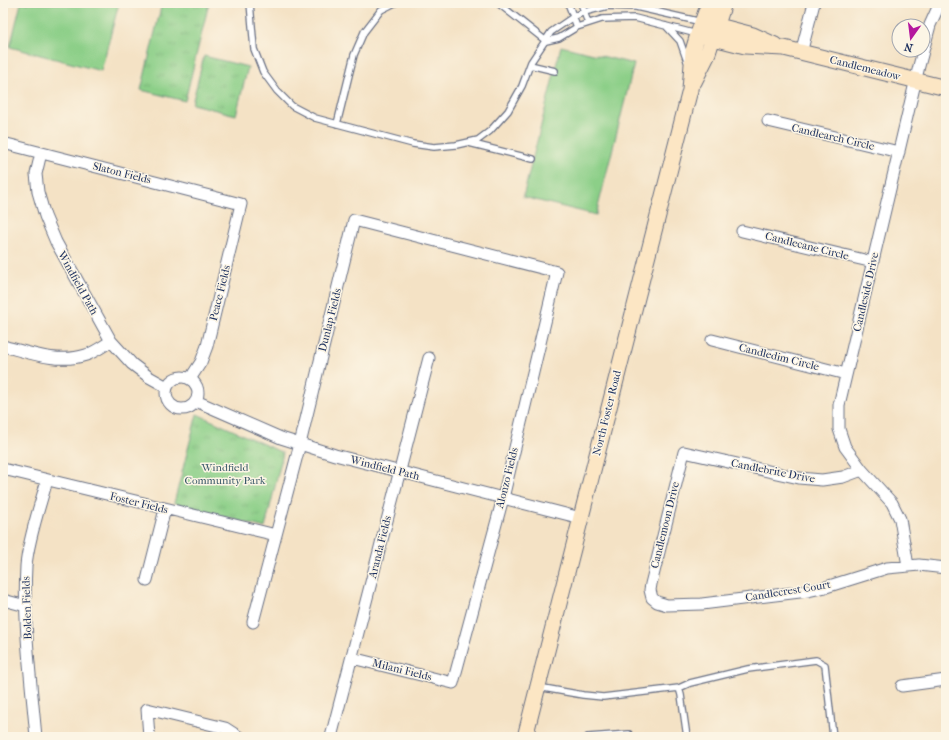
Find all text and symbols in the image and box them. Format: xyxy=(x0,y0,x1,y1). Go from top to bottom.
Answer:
north arrow xyxy=(891,18,931,58)
text: N xyxy=(902,40,914,55)
street label: Candlemeadow xyxy=(828,53,902,83)
street label: Candlearch Circle xyxy=(790,121,876,153)
street label: Slaton Fields xyxy=(92,159,152,187)
street label: Candlecane Circle xyxy=(764,229,851,263)
street label: Windfield Path xyxy=(55,248,101,318)
street label: Candleside Drive xyxy=(851,250,882,333)
street label: Peace Fields xyxy=(207,264,233,322)
street label: Dunlap Fields xyxy=(316,287,344,353)
street label: Candledim Circle xyxy=(737,341,821,373)
street label: North Foster Road xyxy=(590,368,624,457)
street label: Alonzo Fields xyxy=(493,446,521,511)
street label: Windfield Path xyxy=(348,453,422,483)
street label: Candlebrite Drive xyxy=(730,456,817,486)
park label: Windfield Community Park xyxy=(185,461,266,487)
street label: Candlemoon Drive xyxy=(648,480,682,570)
street label: Foster Fields xyxy=(109,490,169,516)
street label: Aranda Fields xyxy=(366,514,394,581)
street label: Bolden Fields xyxy=(19,576,35,640)
street label: Candlecrest Court xyxy=(744,578,832,604)
street label: Milani Fields xyxy=(371,656,433,684)

